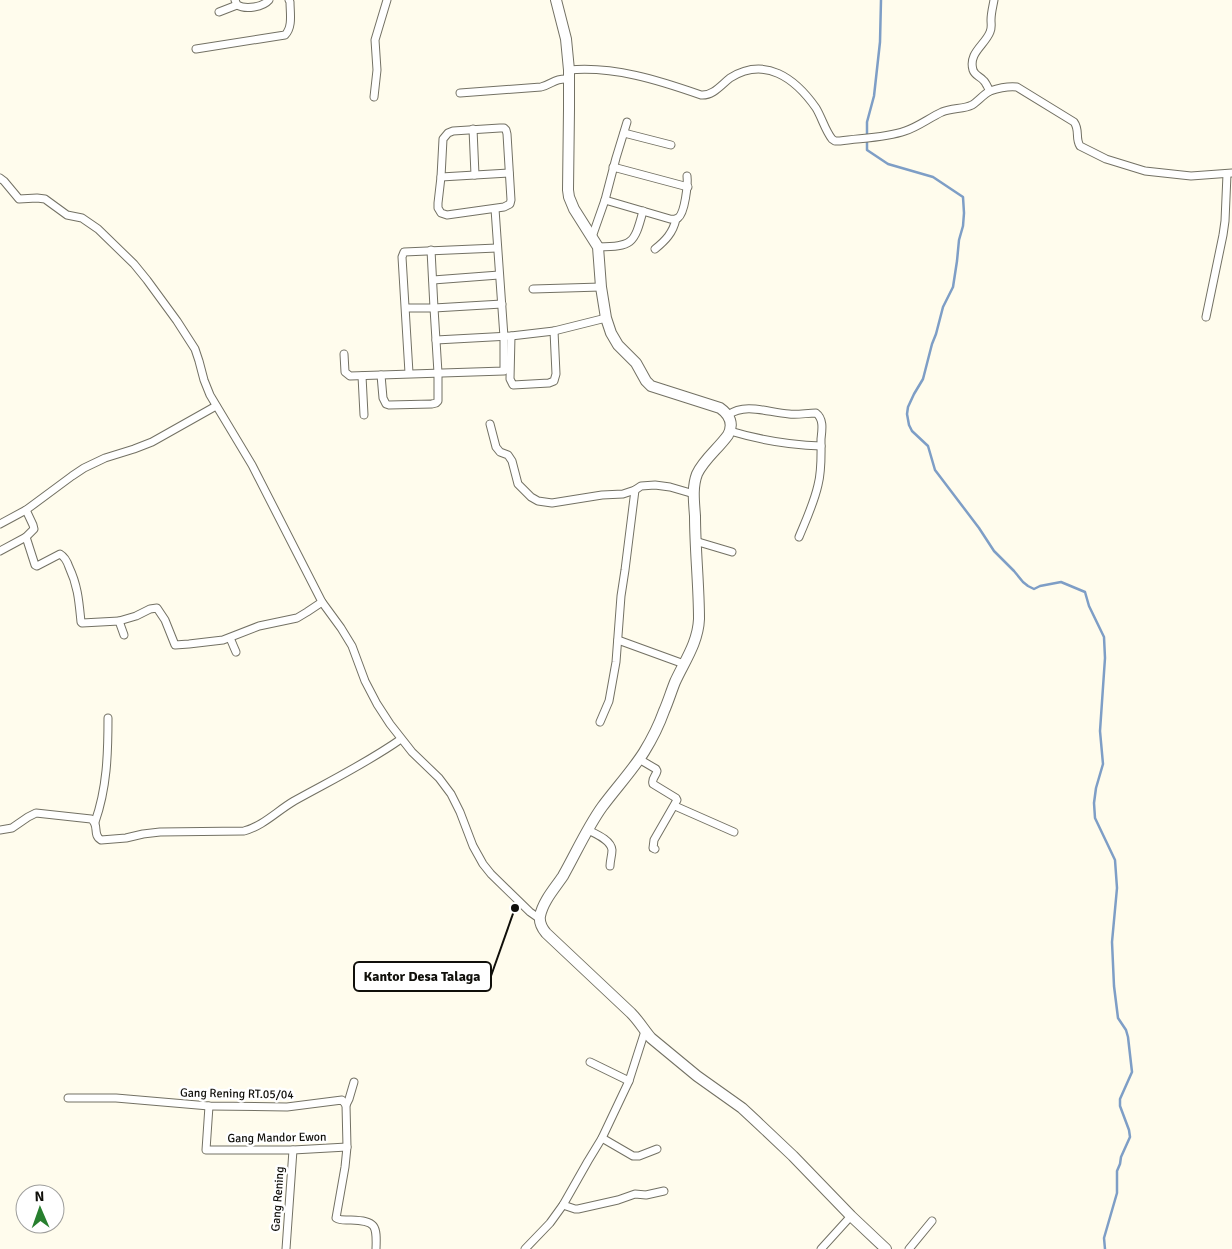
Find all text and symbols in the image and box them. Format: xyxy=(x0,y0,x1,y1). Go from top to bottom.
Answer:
callout: Kantor Desa Talaga xyxy=(354,962,491,991)
text: Kantor Desa Talaga xyxy=(364,968,480,985)
street label: Gang Rening RT.05/04 xyxy=(180,1086,295,1103)
street label: Gang Mandor Ewon xyxy=(227,1130,327,1146)
street label: Gang Rening xyxy=(268,1166,288,1232)
north arrow xyxy=(15,1184,65,1234)
text: N xyxy=(34,1188,45,1205)

